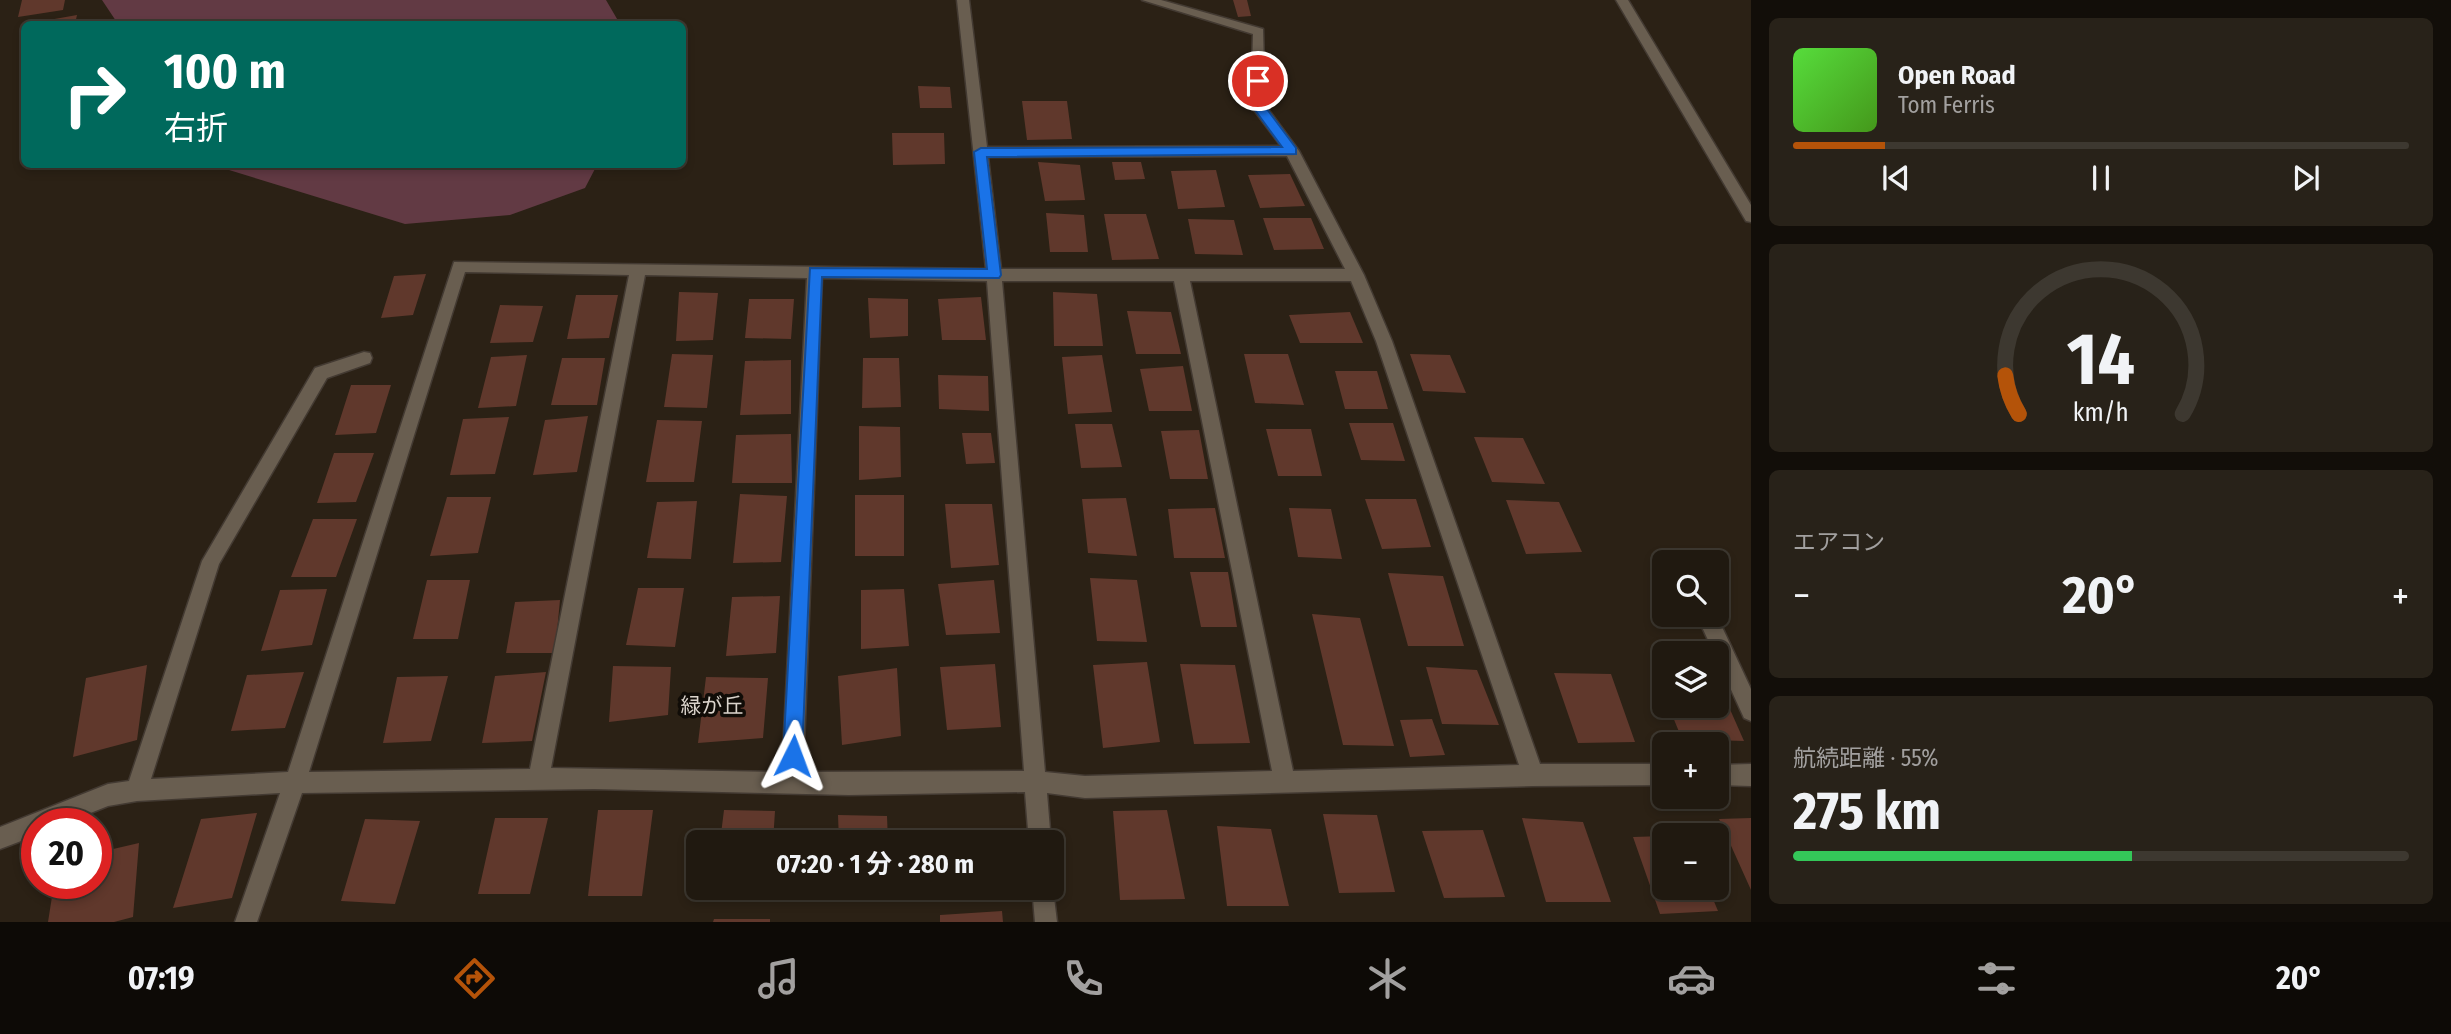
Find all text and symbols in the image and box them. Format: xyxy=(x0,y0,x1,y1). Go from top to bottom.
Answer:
text: 100 m xyxy=(164,42,286,101)
icon: right xyxy=(49,49,140,140)
pin xyxy=(1228,51,1288,111)
text: Open Road xyxy=(1898,60,2016,91)
icon: arrive xyxy=(1239,62,1277,100)
text: Tom Ferris xyxy=(1898,91,1995,119)
text: 右折 xyxy=(164,109,228,147)
icon: previous xyxy=(1877,159,1915,197)
icon: pause xyxy=(2082,159,2120,197)
icon: next xyxy=(2287,159,2325,197)
text: 14 xyxy=(2067,316,2135,403)
text: km/h xyxy=(2073,398,2129,428)
text: エアコン xyxy=(1793,528,1885,556)
map controls xyxy=(1652,550,1729,900)
button: search xyxy=(1652,550,1729,627)
text: 20° xyxy=(2063,564,2139,627)
text: − xyxy=(1793,573,1810,619)
text: + xyxy=(2392,573,2409,619)
button: layers xyxy=(1652,641,1729,718)
district label: 緑が丘 xyxy=(681,693,744,719)
position arrow xyxy=(756,719,830,793)
button: + xyxy=(1652,732,1729,809)
text: 航続距離 · 55% xyxy=(1793,744,1938,772)
text: 275 km xyxy=(1793,780,1941,843)
speed limit sign: 20 xyxy=(21,808,112,899)
button: − xyxy=(1652,823,1729,900)
text: 07:20 · 1 分 · 280 m xyxy=(776,849,974,880)
icon: directions xyxy=(450,954,499,1003)
icon: music xyxy=(754,954,803,1003)
icon: phone xyxy=(1059,954,1108,1003)
icon: climate xyxy=(1363,954,1412,1003)
icon: car xyxy=(1667,954,1716,1003)
icon: filters xyxy=(1972,954,2021,1003)
text: 07:19 xyxy=(128,959,195,997)
text: 20° xyxy=(2276,959,2323,997)

